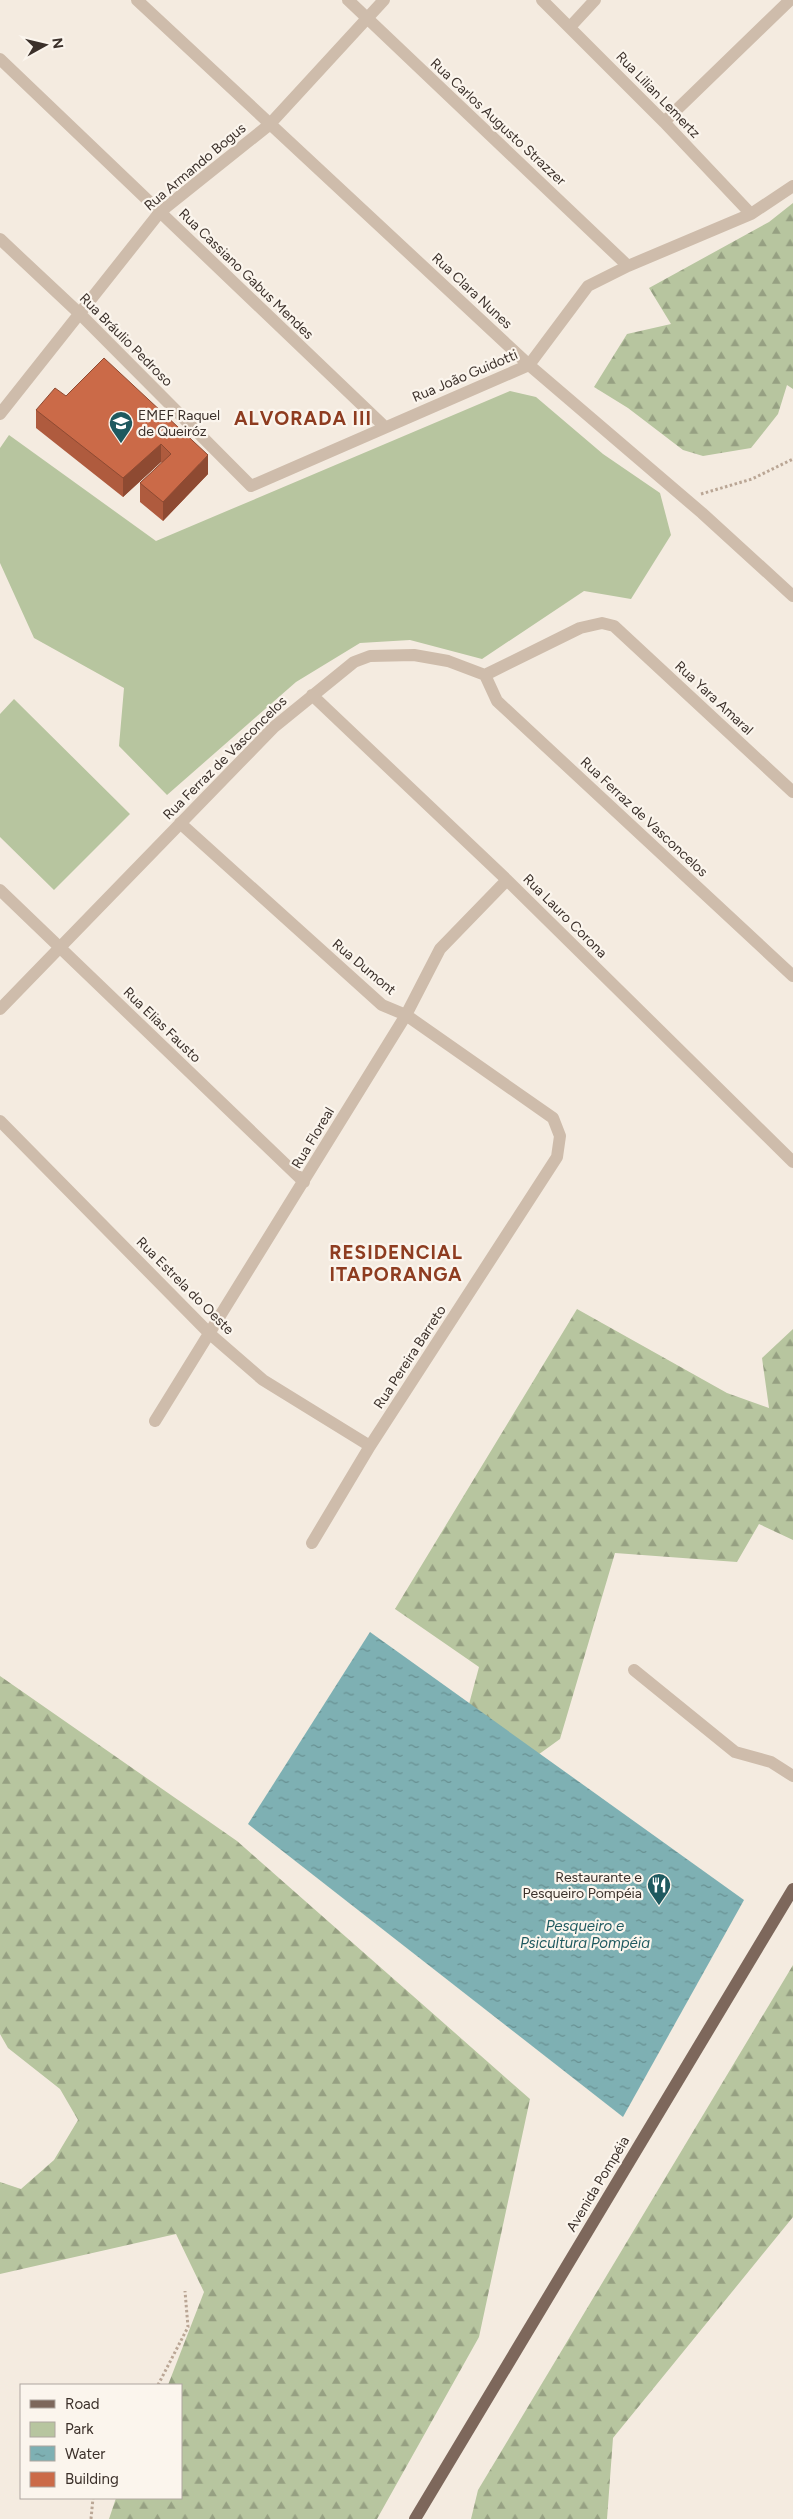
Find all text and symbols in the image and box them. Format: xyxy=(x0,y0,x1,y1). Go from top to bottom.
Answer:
north arrow xyxy=(20,20,70,70)
text: N xyxy=(48,37,67,50)
street label: Rua Lilian Lemertz xyxy=(612,48,704,142)
street label: Rua Carlos Augusto Strazzer xyxy=(427,55,569,189)
street label: Rua Armando Bogus xyxy=(141,120,249,214)
street label: Rua Cassiano Gabus Mendes xyxy=(175,205,317,343)
street label: Rua Clara Nunes xyxy=(428,250,516,332)
street label: Rua Bráulio Pedroso xyxy=(76,290,176,390)
street label: Rua João Guidotti xyxy=(410,346,520,406)
place label: EMEF Raquel de Queiróz xyxy=(138,407,220,440)
district label: ALVORADA III xyxy=(234,407,372,430)
school or university icon: EMEF Raquel de Queiróz xyxy=(108,410,134,444)
street label: Rua Yara Amaral xyxy=(671,657,757,739)
street label: Rua Ferraz de Vasconcelos xyxy=(160,693,290,823)
street label: Rua Ferraz de Vasconcelos xyxy=(577,754,711,880)
street label: Rua Lauro Corona xyxy=(519,870,611,962)
street label: Rua Dumont xyxy=(329,935,399,999)
street label: Rua Elias Fausto xyxy=(120,984,204,1066)
street label: Rua Floreal xyxy=(288,1104,338,1172)
street label: Rua Estrela do Oeste xyxy=(133,1234,238,1339)
district label: RESIDENCIAL ITAPORANGA xyxy=(329,1241,463,1286)
street label: Rua Pereira Barreto xyxy=(370,1302,450,1412)
place label: Restaurante e Pesqueiro Pompéia xyxy=(522,1869,642,1902)
restaurant icon: Restaurante e Pesqueiro Pompéia xyxy=(646,1872,672,1906)
water label: Pesqueiro e Psicultura Pompéia xyxy=(520,1917,650,1952)
street label: Avenida Pompéia xyxy=(563,2133,633,2235)
legend xyxy=(20,2384,182,2499)
text: Road xyxy=(65,2395,100,2413)
text: Park xyxy=(65,2420,94,2438)
text: Water xyxy=(65,2445,105,2463)
text: Building xyxy=(65,2470,119,2488)

